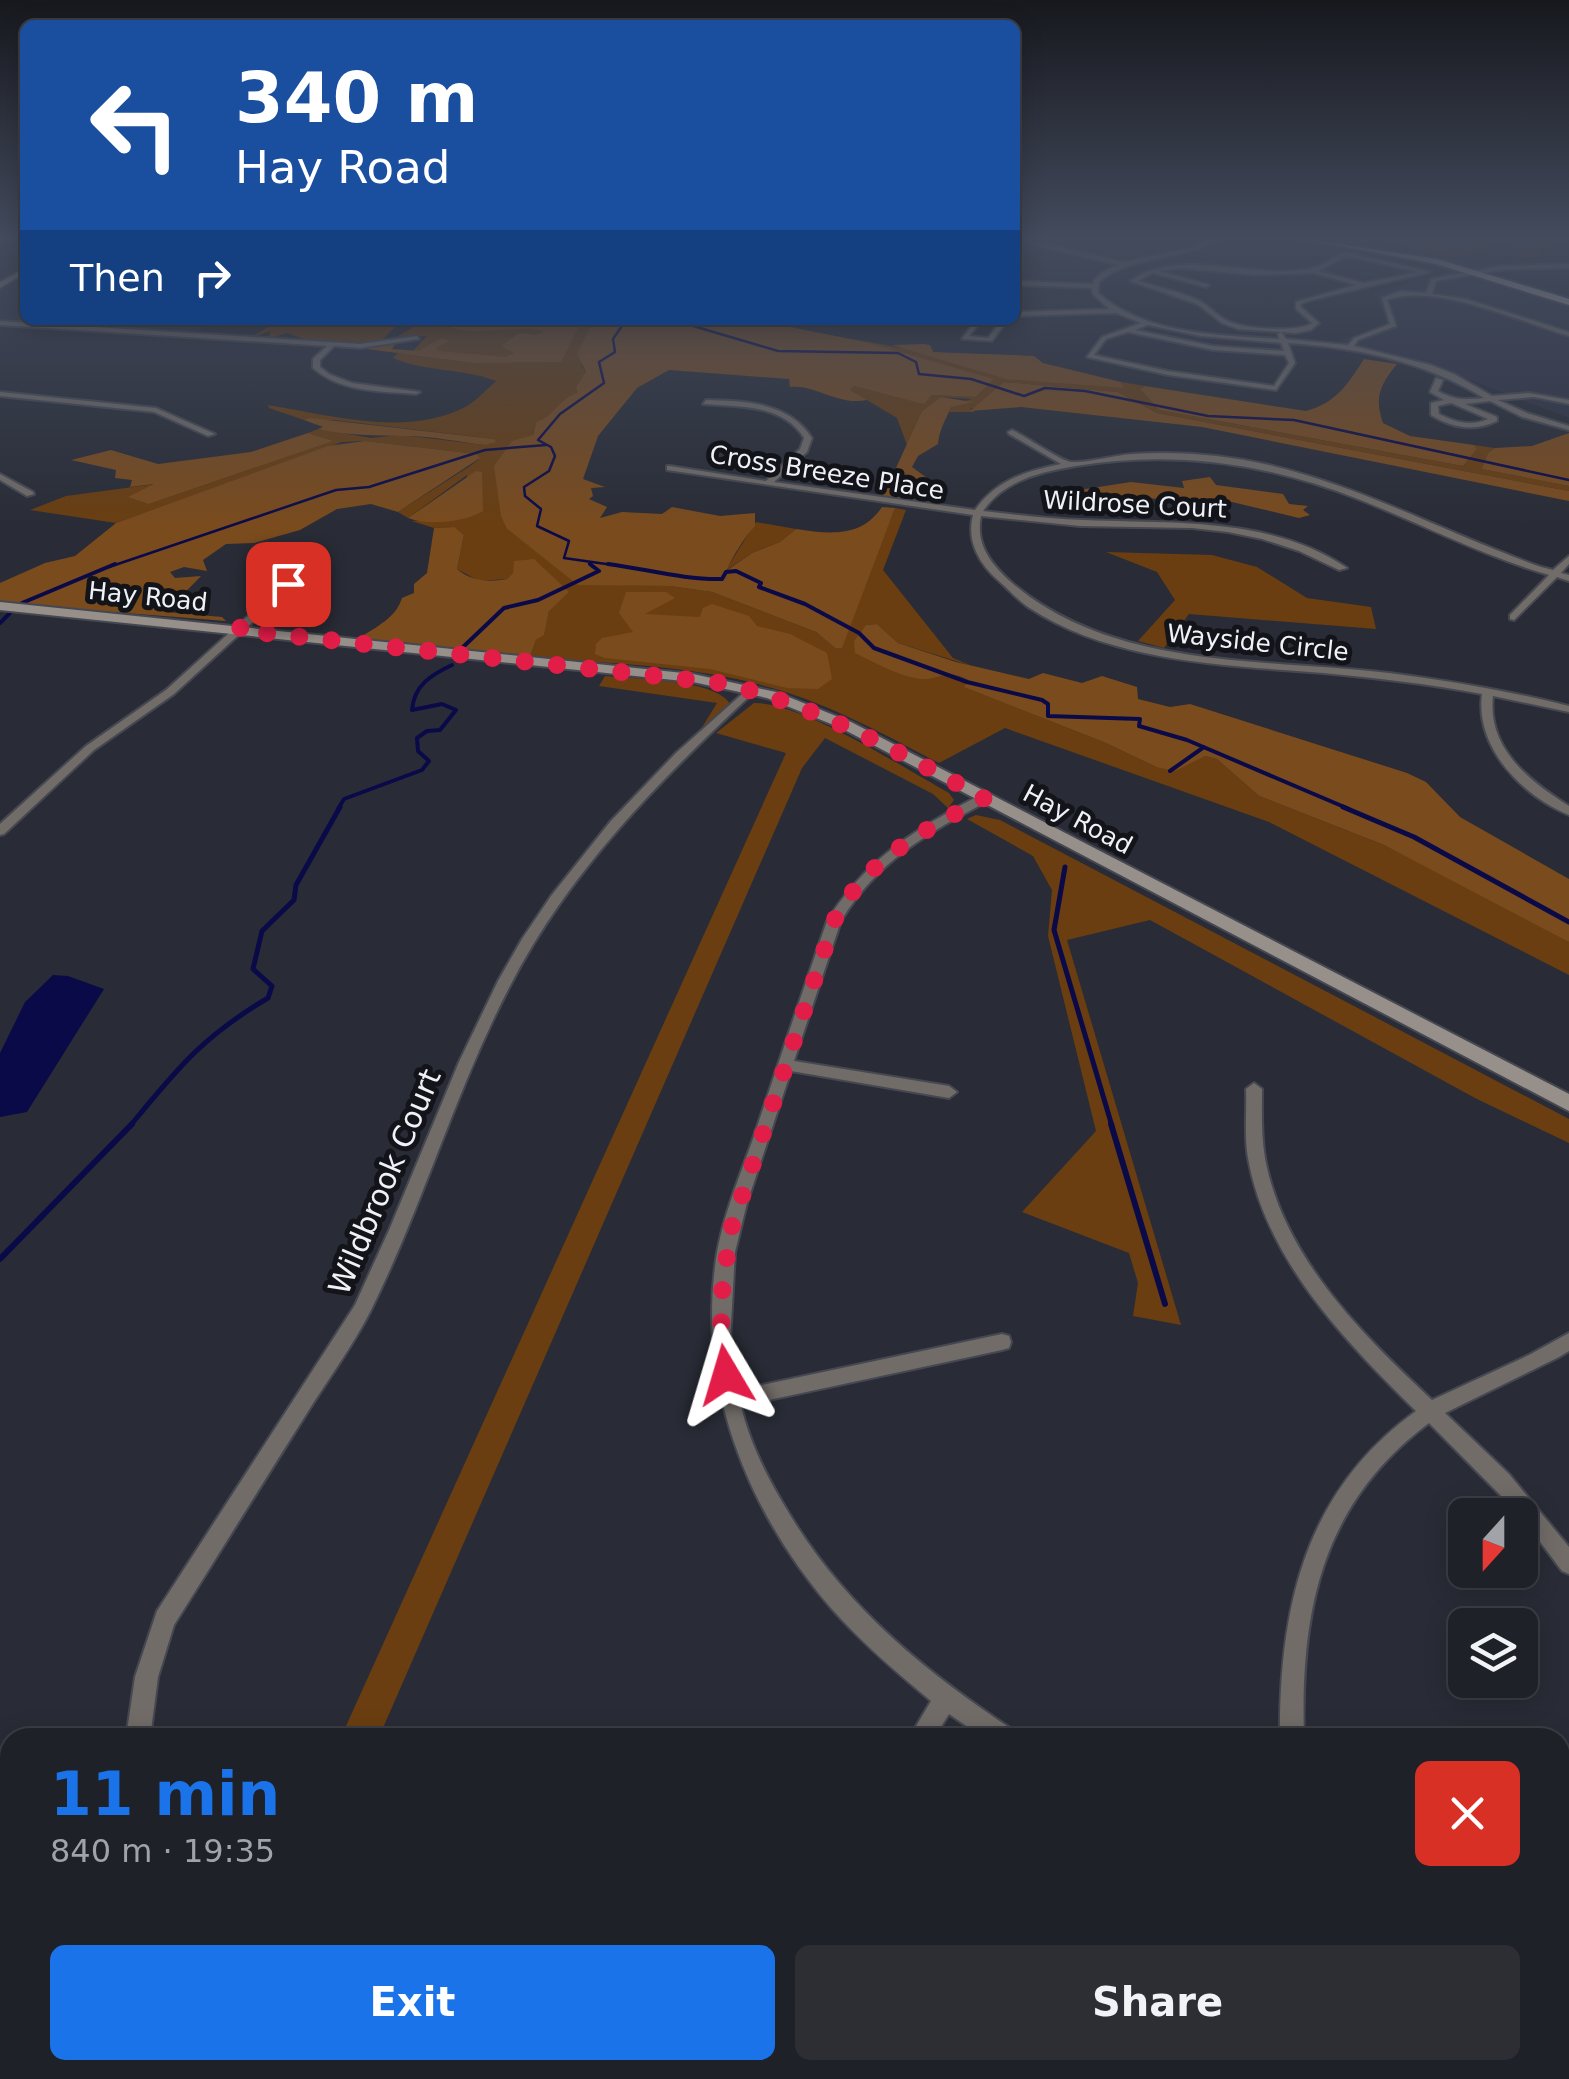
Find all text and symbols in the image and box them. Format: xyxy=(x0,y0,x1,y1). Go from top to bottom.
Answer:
text: 340 m xyxy=(235,57,478,139)
icon: left xyxy=(70,60,200,190)
text: Hay Road xyxy=(235,141,450,194)
icon: right xyxy=(185,250,240,305)
text: Then xyxy=(70,256,165,300)
street label: Cross Breeze Place xyxy=(708,440,946,505)
street label: Wildrose Court xyxy=(1042,485,1228,524)
pin xyxy=(246,542,331,627)
icon: arrive xyxy=(261,557,316,612)
street label: Hay Road xyxy=(87,576,209,617)
street label: Wayside Circle xyxy=(1166,619,1350,666)
street label: Hay Road xyxy=(1018,779,1137,860)
street label: Wildbrook Court xyxy=(321,1064,448,1300)
position arrow xyxy=(674,1323,778,1427)
north arrow xyxy=(1448,1498,1538,1588)
map controls xyxy=(1448,1498,1538,1698)
button: layers xyxy=(1448,1608,1538,1698)
text: 11 min xyxy=(50,1759,280,1829)
button: close xyxy=(1415,1761,1520,1866)
text: 840 m · 19:35 xyxy=(50,1832,275,1870)
button: Exit xyxy=(50,1945,775,2060)
button: Share xyxy=(795,1945,1520,2060)

